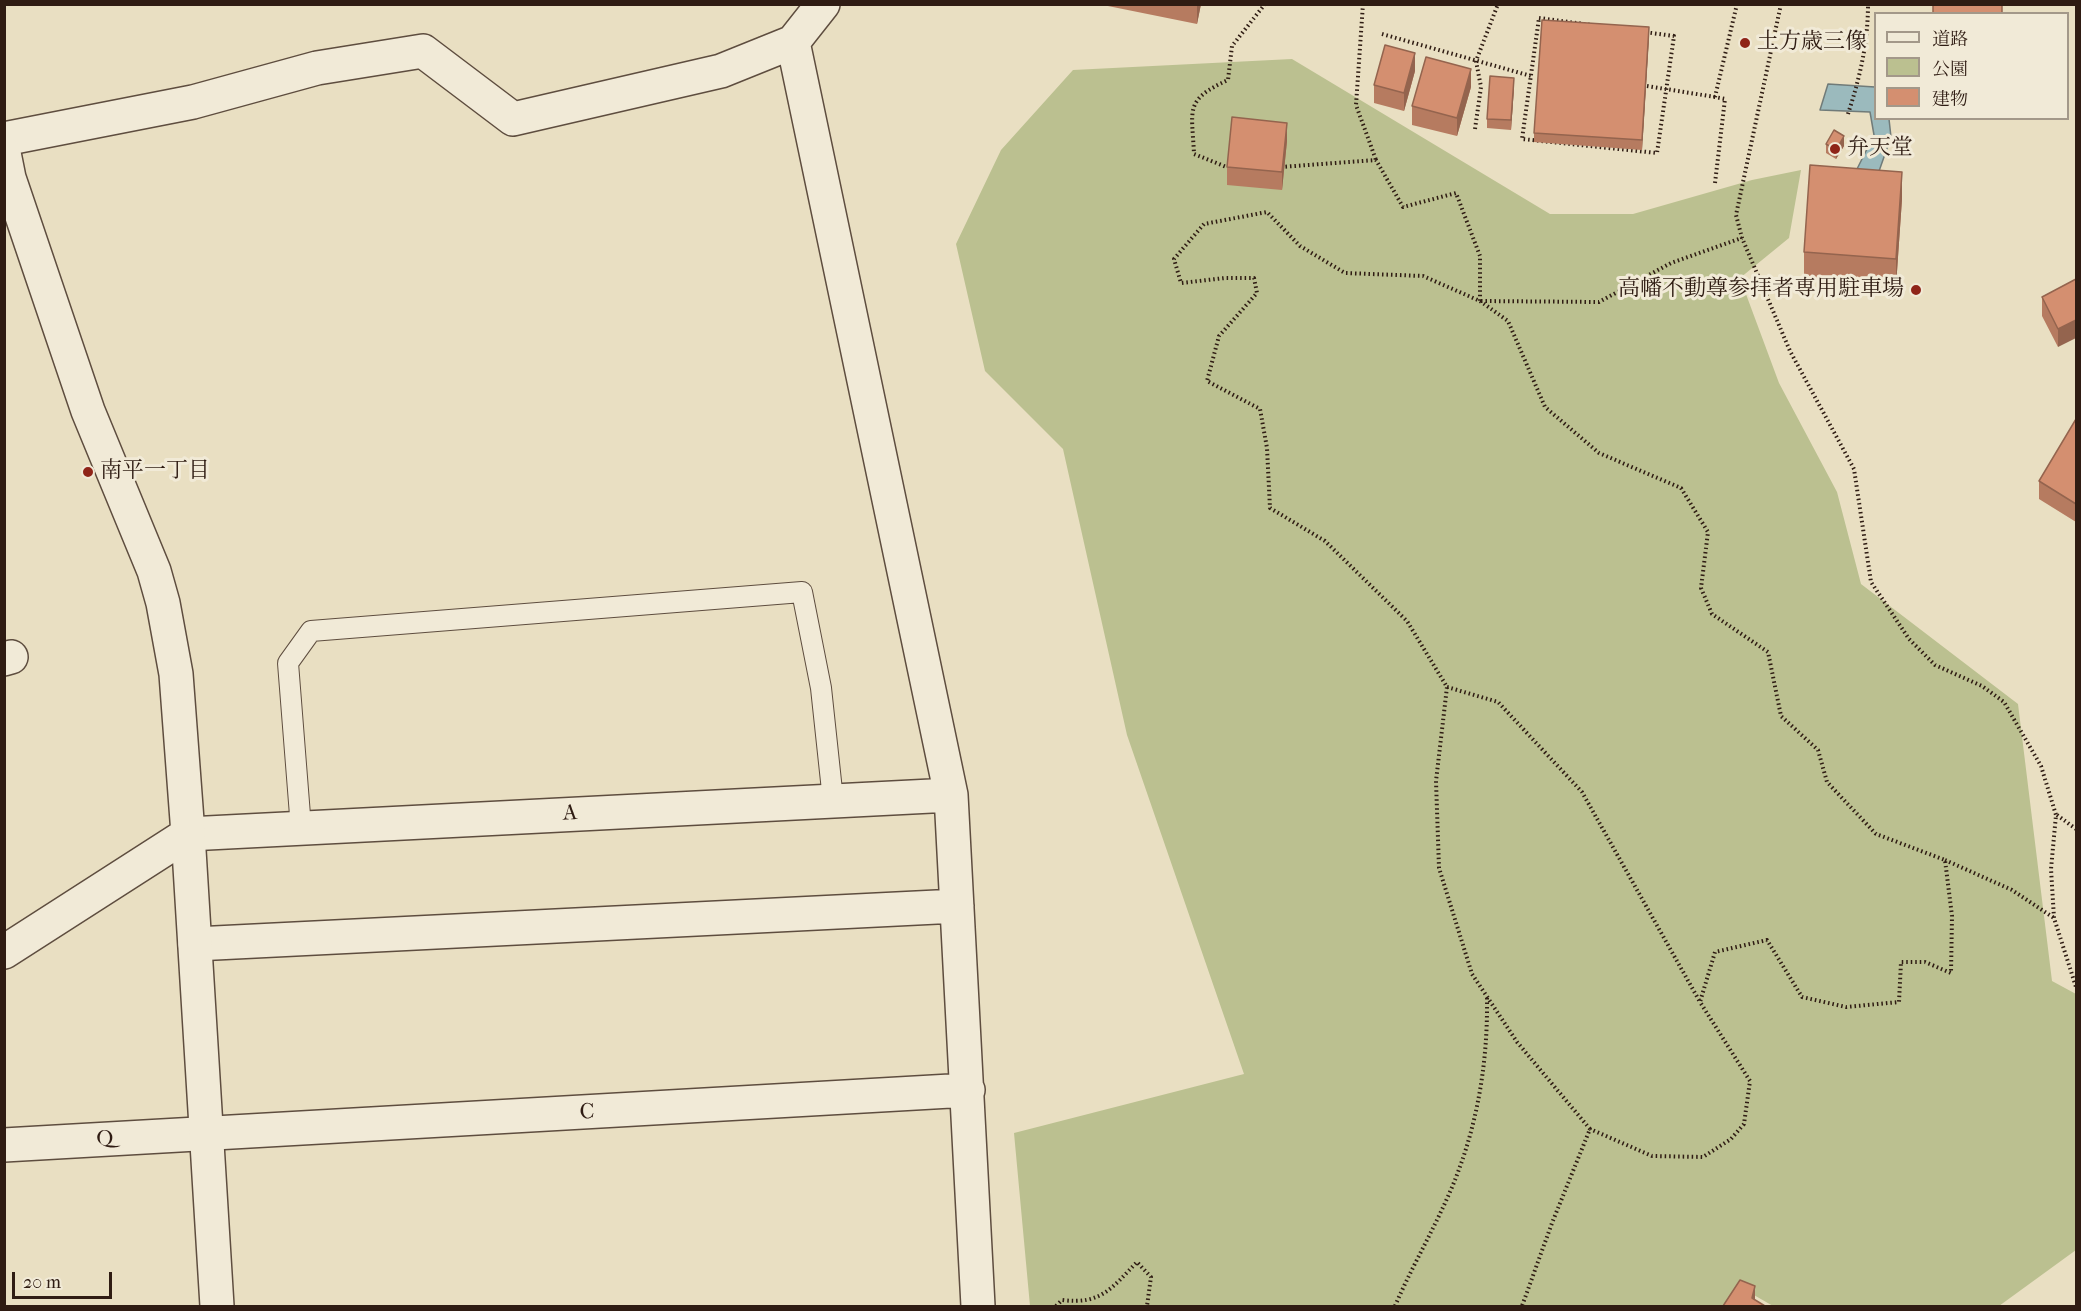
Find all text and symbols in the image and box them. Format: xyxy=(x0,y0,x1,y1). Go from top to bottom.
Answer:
legend xyxy=(1874,12,2069,120)
text: 道路 xyxy=(1932,29,1968,50)
place label: 土方歳三像 xyxy=(1757,30,1867,56)
marker: 土方歳三像 xyxy=(1738,36,1752,50)
text: 公園 xyxy=(1932,59,1968,80)
text: 建物 xyxy=(1932,89,1968,110)
place label: 弁天堂 xyxy=(1847,136,1913,162)
marker: 弁天堂 xyxy=(1828,142,1842,156)
place label: 高幡不動尊参拝者専用駐車場 xyxy=(1618,277,1904,303)
marker: 高幡不動尊参拝者専用駐車場 xyxy=(1909,283,1923,297)
place label: 南平一丁目 xyxy=(100,459,210,485)
marker: 南平一丁目 xyxy=(81,465,95,479)
street label: A xyxy=(562,800,578,828)
street label: C xyxy=(579,1099,595,1127)
street label: Q xyxy=(96,1126,114,1154)
scale bar xyxy=(15,1260,116,1298)
text: 20 m xyxy=(23,1272,61,1293)

